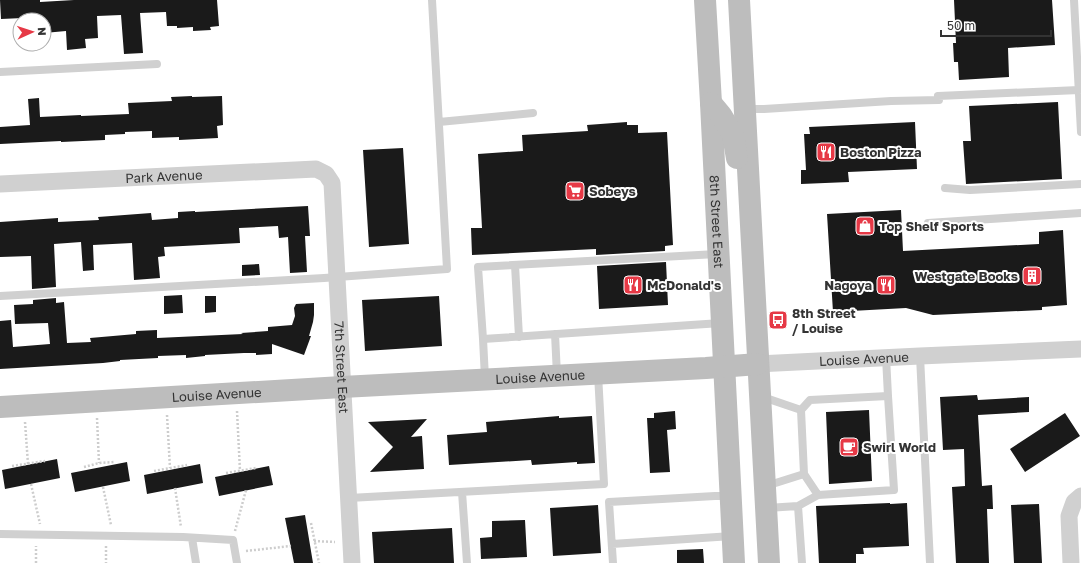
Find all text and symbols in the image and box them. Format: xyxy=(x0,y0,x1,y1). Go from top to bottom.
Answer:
north arrow xyxy=(12,12,52,52)
scale bar xyxy=(941,12,1051,38)
text: 50 m xyxy=(947,18,975,33)
text: N xyxy=(36,27,49,36)
restaurant icon: Boston Pizza xyxy=(815,141,837,163)
place label: Boston Pizza xyxy=(840,144,922,160)
street label: Park Avenue xyxy=(125,166,203,186)
street label: 8th Street East xyxy=(707,175,727,269)
supermarket icon: Sobeys xyxy=(564,180,586,202)
place label: Sobeys xyxy=(589,183,636,199)
shop icon: Top Shelf Sports xyxy=(854,215,876,237)
place label: Top Shelf Sports xyxy=(879,218,984,234)
building icon: Westgate Books xyxy=(1021,265,1043,287)
place label: Westgate Books xyxy=(914,268,1018,284)
restaurant icon: McDonald's xyxy=(622,274,644,296)
restaurant icon: Nagoya xyxy=(875,274,897,296)
place label: McDonald's xyxy=(647,277,721,293)
place label: Nagoya xyxy=(824,277,872,293)
place label: 8th Street / Louise xyxy=(792,305,856,336)
bus stop icon: 8th Street / Louise xyxy=(767,309,789,331)
street label: 7th Street East xyxy=(331,321,352,414)
street label: Louise Avenue xyxy=(818,349,909,369)
street label: Louise Avenue xyxy=(495,366,586,387)
street label: Louise Avenue xyxy=(171,384,262,405)
cafe icon: Swirl World xyxy=(838,436,860,458)
place label: Swirl World xyxy=(863,439,936,455)

